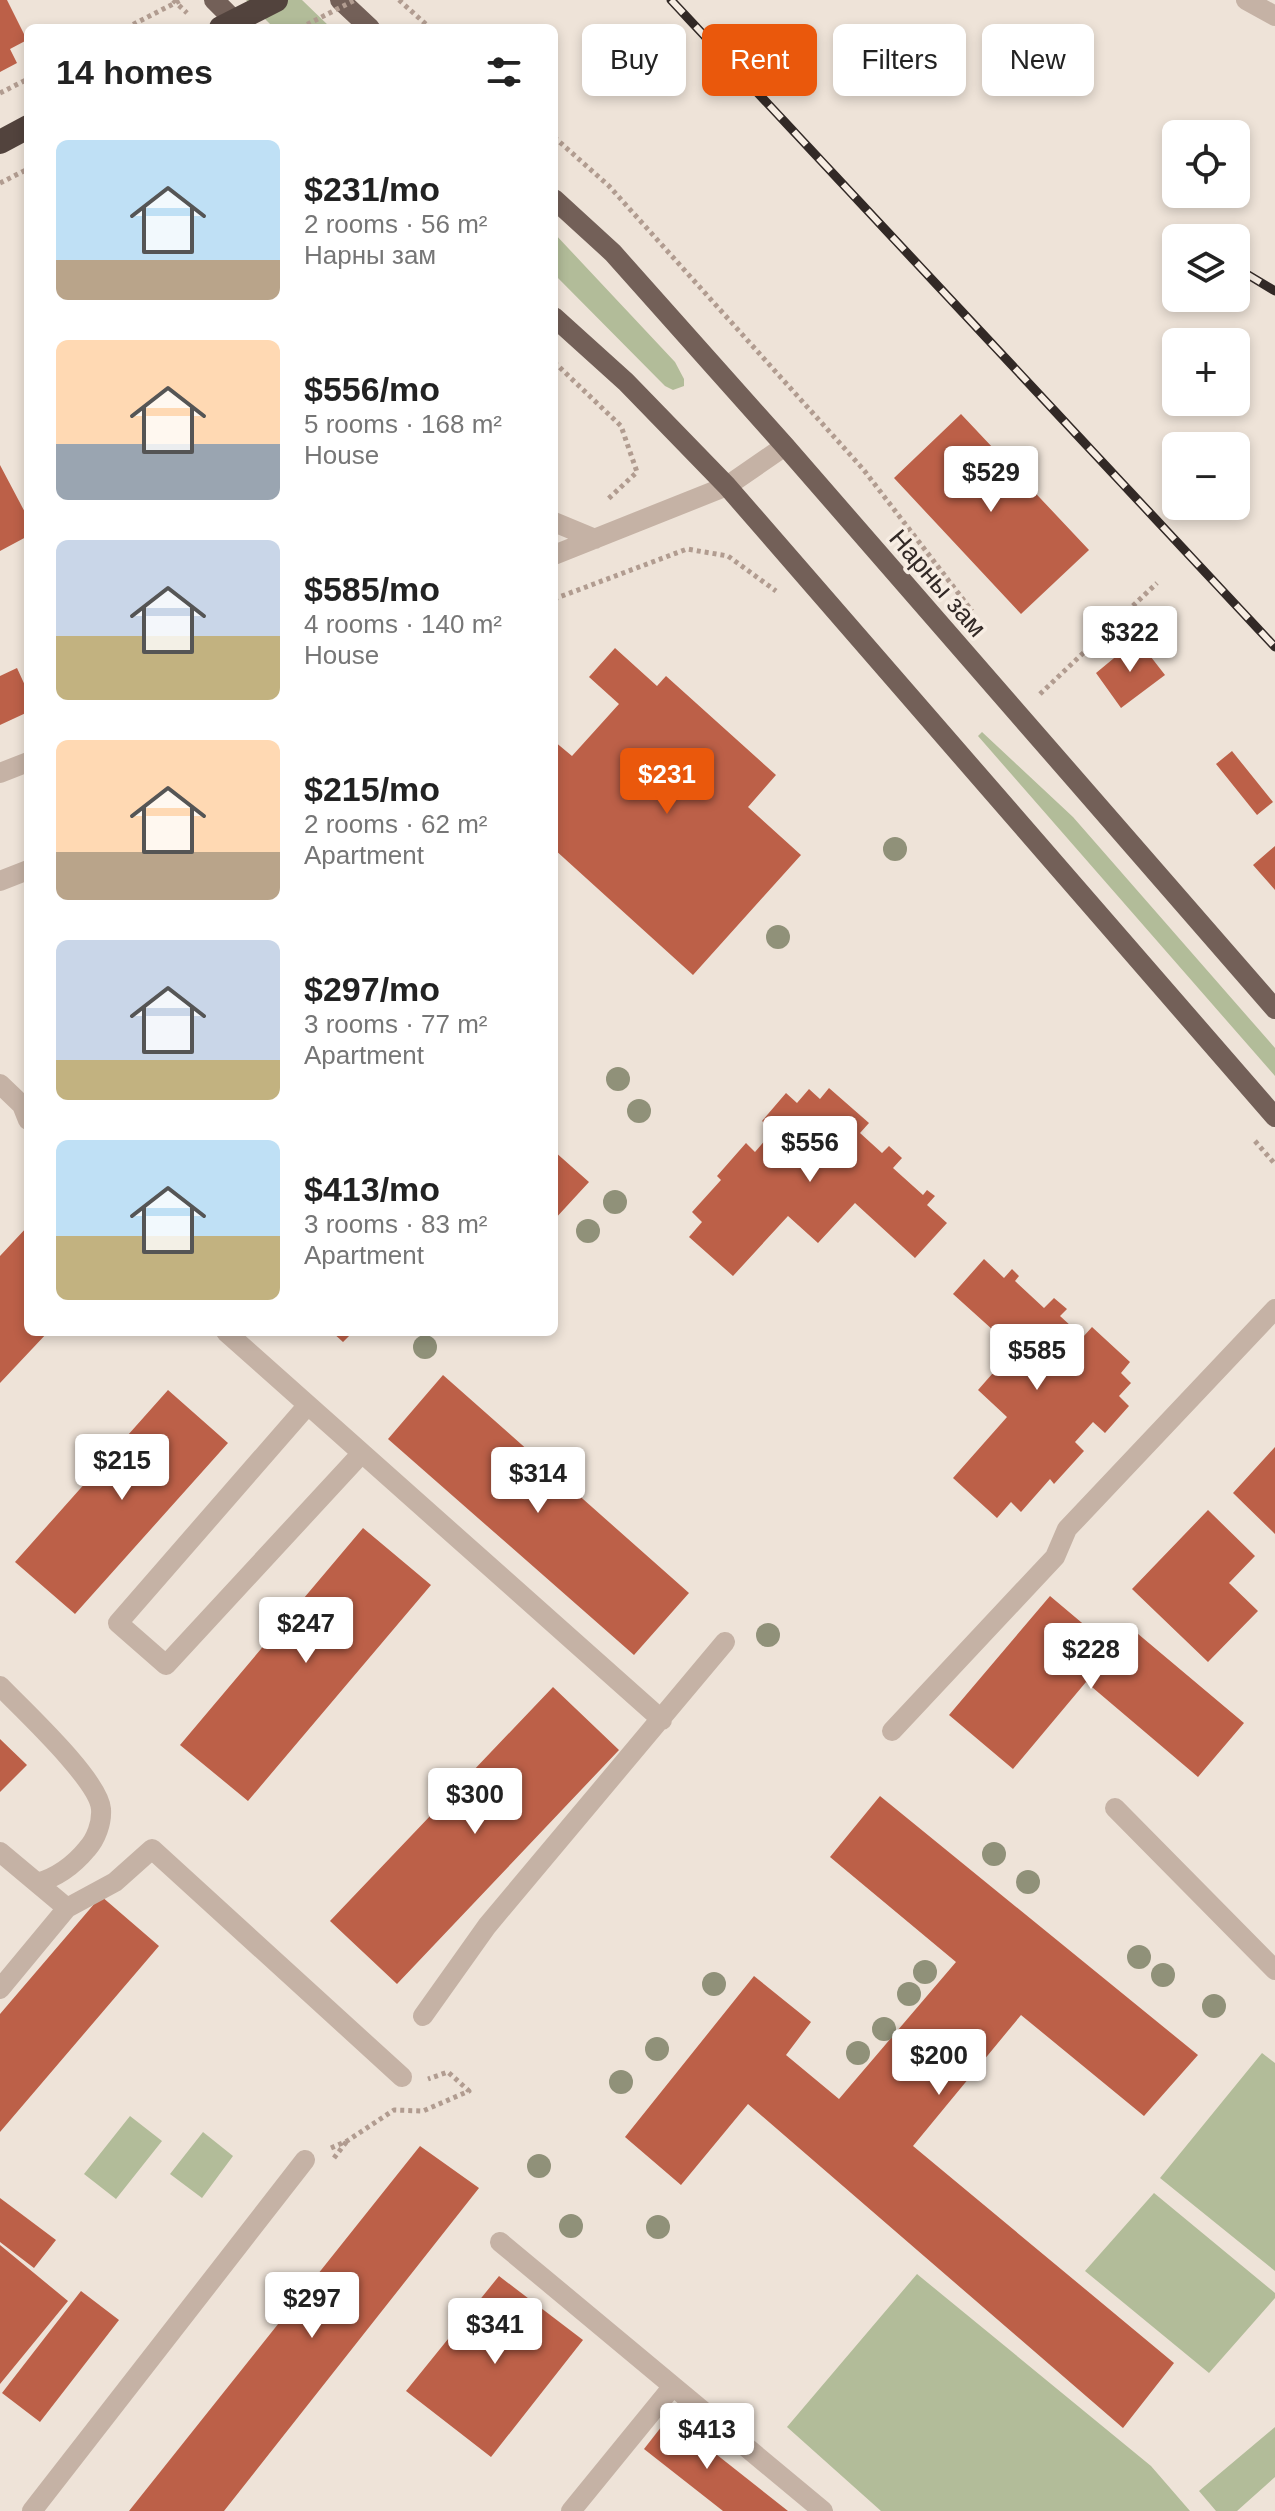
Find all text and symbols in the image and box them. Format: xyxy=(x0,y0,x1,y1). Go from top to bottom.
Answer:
chip: Buy xyxy=(582,24,686,96)
chip: Rent xyxy=(702,24,817,96)
chip: Filters xyxy=(833,24,966,96)
chip: New xyxy=(982,24,1094,96)
icon: filters xyxy=(482,50,526,94)
text: 14 homes xyxy=(56,53,213,91)
map controls xyxy=(1162,120,1250,520)
button: locate xyxy=(1162,120,1250,208)
text: $231/mo xyxy=(304,170,440,208)
icon: home xyxy=(120,172,216,268)
text: 2 rooms · 56 m² xyxy=(304,209,488,239)
button: layers xyxy=(1162,224,1250,312)
text: Нарны зам xyxy=(304,240,436,270)
button: + xyxy=(1162,328,1250,416)
text: $556/mo xyxy=(304,370,440,408)
icon: home xyxy=(120,372,216,468)
text: 5 rooms · 168 m² xyxy=(304,409,502,439)
button: − xyxy=(1162,432,1250,520)
text: House xyxy=(304,440,379,470)
pin: $529 xyxy=(944,446,1038,514)
text: $529 xyxy=(962,457,1020,487)
street label: Нарны зам xyxy=(883,523,993,643)
text: $585/mo xyxy=(304,570,440,608)
icon: home xyxy=(120,572,216,668)
pin: $322 xyxy=(1083,606,1177,674)
text: 4 rooms · 140 m² xyxy=(304,609,502,639)
text: $322 xyxy=(1101,617,1159,647)
text: House xyxy=(304,640,379,670)
pin: $231 xyxy=(620,748,714,816)
text: $231 xyxy=(638,759,696,789)
text: $215/mo xyxy=(304,770,440,808)
icon: home xyxy=(120,772,216,868)
text: 2 rooms · 62 m² xyxy=(304,809,488,839)
text: Apartment xyxy=(304,840,424,870)
text: $297/mo xyxy=(304,970,440,1008)
icon: home xyxy=(120,972,216,1068)
text: 3 rooms · 77 m² xyxy=(304,1009,488,1039)
text: Apartment xyxy=(304,1040,424,1070)
pin: $556 xyxy=(763,1116,857,1184)
text: $556 xyxy=(781,1127,839,1157)
text: $413/mo xyxy=(304,1170,440,1208)
icon: home xyxy=(120,1172,216,1268)
text: 3 rooms · 83 m² xyxy=(304,1209,488,1239)
text: Apartment xyxy=(304,1240,424,1270)
pin: $585 xyxy=(990,1324,1084,1392)
text: $585 xyxy=(1008,1335,1066,1365)
pin: $215 xyxy=(75,1434,169,1502)
text: $215 xyxy=(93,1445,151,1475)
pin: $314 xyxy=(491,1447,585,1515)
text: $314 xyxy=(509,1458,567,1488)
pin: $247 xyxy=(259,1597,353,1665)
text: $247 xyxy=(277,1608,335,1638)
pin: $228 xyxy=(1044,1623,1138,1691)
text: $228 xyxy=(1062,1634,1120,1664)
pin: $300 xyxy=(428,1768,522,1836)
text: $300 xyxy=(446,1779,504,1809)
pin: $200 xyxy=(892,2029,986,2097)
text: $200 xyxy=(910,2040,968,2070)
pin: $297 xyxy=(265,2272,359,2340)
text: $297 xyxy=(283,2283,341,2313)
pin: $341 xyxy=(448,2298,542,2366)
text: $341 xyxy=(466,2309,524,2339)
pin: $413 xyxy=(660,2403,754,2471)
text: $413 xyxy=(678,2414,736,2444)

